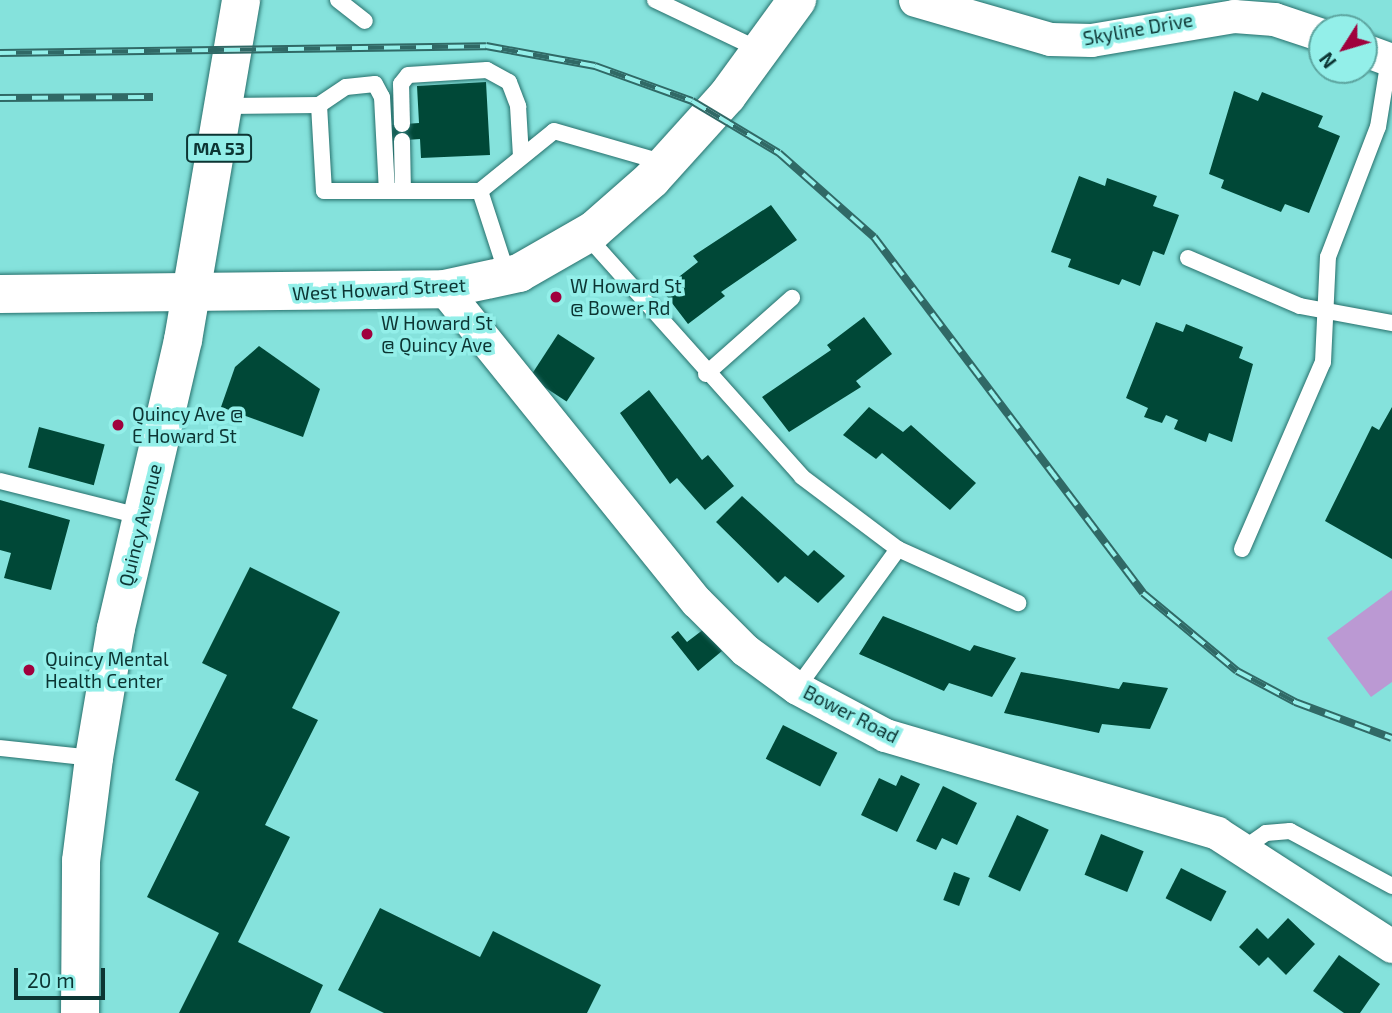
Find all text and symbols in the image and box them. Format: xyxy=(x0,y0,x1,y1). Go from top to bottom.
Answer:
street label: Skyline Drive xyxy=(1081,8,1195,50)
north arrow xyxy=(1308,14,1378,84)
text: N xyxy=(1314,48,1341,73)
road number: MA 53 xyxy=(186,134,252,162)
street label: West Howard Street xyxy=(292,273,466,305)
place label: W Howard St @ Bower Rd xyxy=(570,275,682,319)
marker: W Howard St @ Bower Rd xyxy=(548,289,564,305)
place label: W Howard St @ Quincy Ave xyxy=(381,312,493,356)
marker: W Howard St @ Quincy Ave xyxy=(359,326,375,342)
place label: Quincy Ave @ E Howard St xyxy=(132,403,244,447)
marker: Quincy Ave @ E Howard St xyxy=(110,417,126,433)
street label: Quincy Avenue xyxy=(114,461,166,589)
place label: Quincy Mental Health Center xyxy=(45,648,169,692)
marker: Quincy Mental Health Center xyxy=(19,660,39,680)
street label: Bower Road xyxy=(800,680,902,748)
scale bar xyxy=(18,954,108,998)
text: 20 m xyxy=(27,967,75,992)

